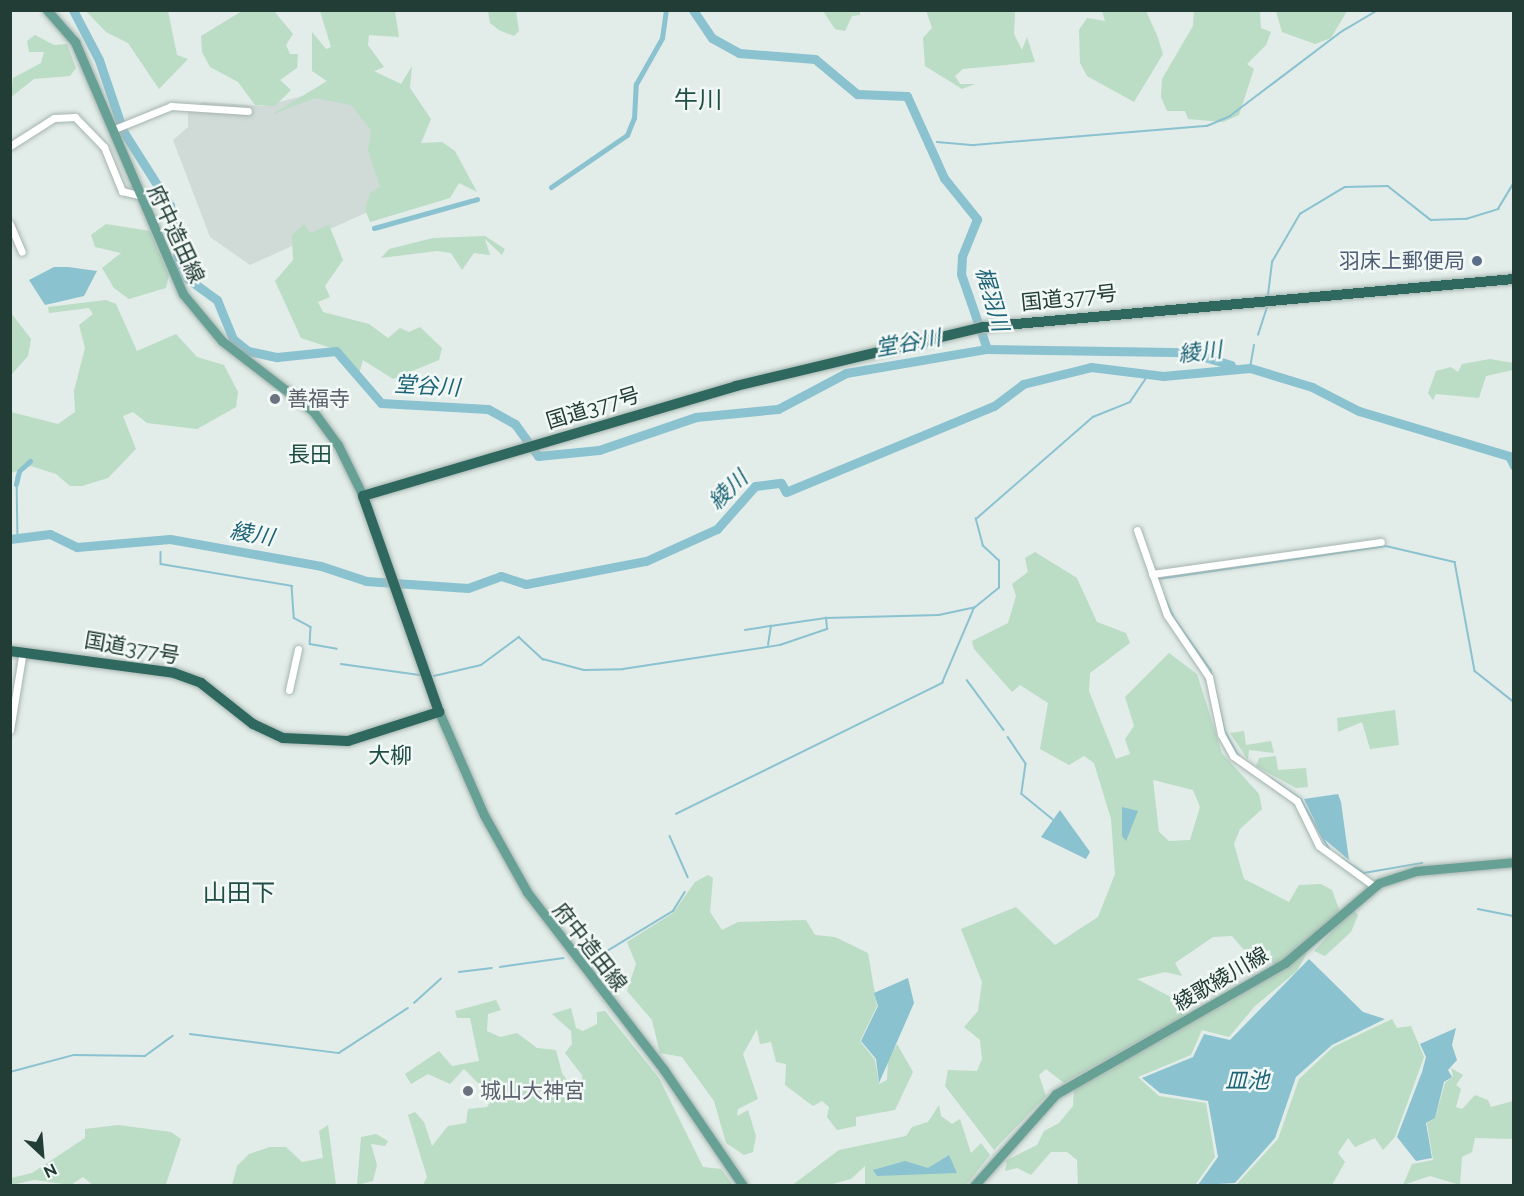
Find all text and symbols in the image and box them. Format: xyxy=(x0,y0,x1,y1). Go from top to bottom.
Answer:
district label: 牛川 xyxy=(674,86,722,114)
street label: 府中造田線 xyxy=(142,181,210,287)
place label: 羽床上郵便局 xyxy=(1339,248,1465,274)
marker: 羽床上郵便局 xyxy=(1470,254,1484,268)
water label: 梶羽川 xyxy=(970,264,1014,334)
street label: 国道377号 xyxy=(1020,280,1118,316)
water label: 堂谷川 xyxy=(873,324,943,362)
water label: 綾川 xyxy=(1177,336,1223,368)
water label: 堂谷川 xyxy=(393,371,461,401)
street label: 国道377号 xyxy=(543,382,643,434)
place label: 善福寺 xyxy=(287,386,350,412)
marker: 善福寺 xyxy=(268,392,282,406)
district label: 長田 xyxy=(288,442,332,468)
water label: 綾川 xyxy=(703,465,753,515)
water label: 綾川 xyxy=(228,517,276,551)
street label: 国道377号 xyxy=(82,627,182,669)
district label: 大柳 xyxy=(368,743,412,769)
district label: 山田下 xyxy=(203,879,275,907)
street label: 府中造田線 xyxy=(548,898,632,996)
street label: 綾歌綾川線 xyxy=(1169,942,1273,1016)
water label: 皿池 xyxy=(1225,1068,1269,1094)
place label: 城山大神宮 xyxy=(480,1078,585,1104)
marker: 城山大神宮 xyxy=(461,1084,475,1098)
north arrow xyxy=(12,1124,72,1184)
text: N xyxy=(40,1159,60,1182)

